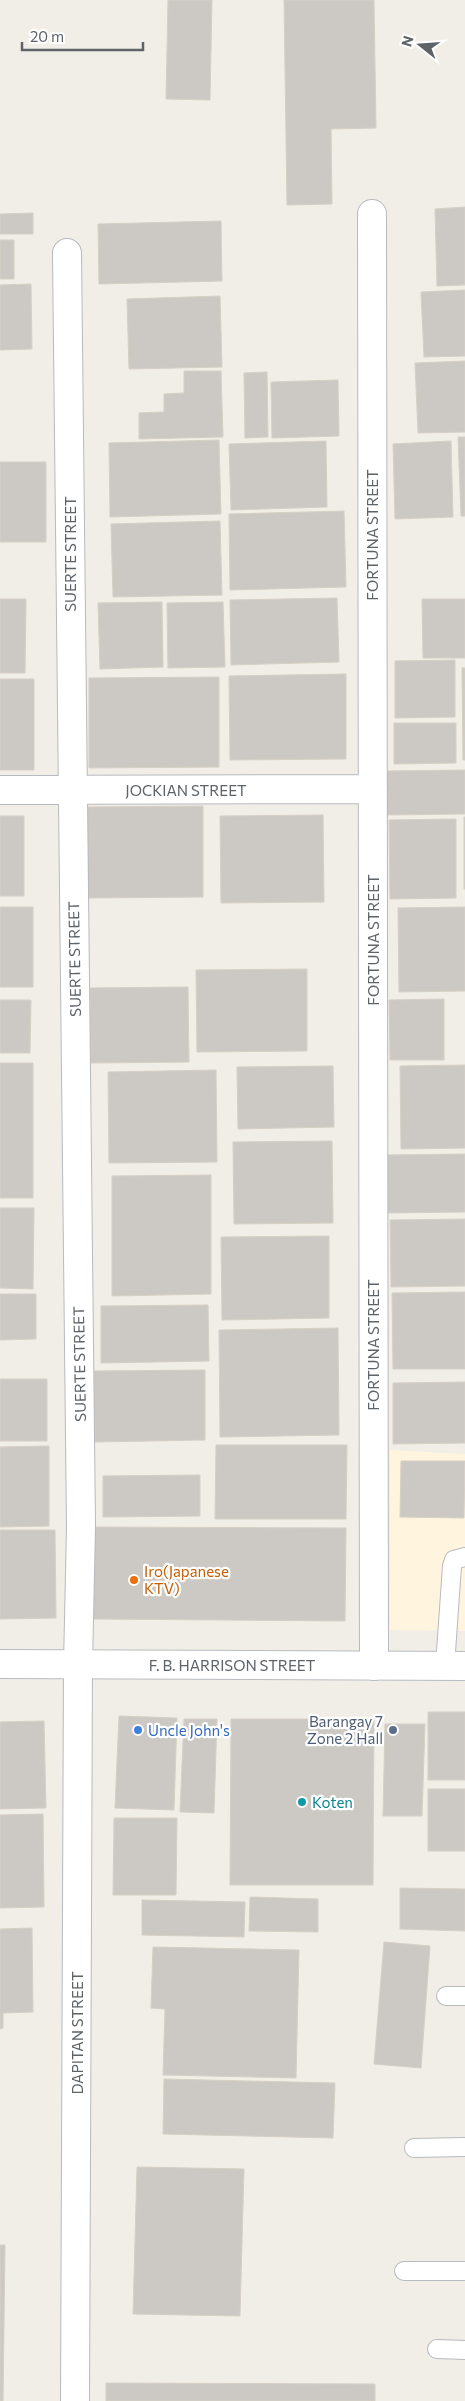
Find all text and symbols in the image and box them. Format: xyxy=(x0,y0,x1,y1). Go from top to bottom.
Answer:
scale bar xyxy=(22,20,144,52)
north arrow xyxy=(395,20,445,70)
text: 20 m xyxy=(30,27,64,45)
text: N xyxy=(397,34,417,49)
street label: FORTUNA STREET xyxy=(363,469,381,601)
street label: SUERTE STREET xyxy=(61,496,79,612)
street label: JOCKIAN STREET xyxy=(125,781,247,799)
street label: FORTUNA STREET xyxy=(364,874,382,1006)
street label: SUERTE STREET xyxy=(64,901,84,1017)
street label: FORTUNA STREET xyxy=(364,1279,382,1411)
street label: SUERTE STREET xyxy=(69,1306,89,1422)
place label: Iro(Japanese KTV) xyxy=(144,1562,229,1597)
marker: Iro(Japanese KTV) xyxy=(128,1574,140,1586)
street label: F. B. HARRISON STREET xyxy=(149,1656,316,1674)
place label: Barangay 7 Zone 2 Hall xyxy=(307,1712,383,1747)
place label: Uncle John's xyxy=(148,1721,230,1739)
marker: Uncle John's xyxy=(132,1724,144,1736)
marker: Barangay 7 Zone 2 Hall xyxy=(387,1724,399,1736)
place label: Koten xyxy=(312,1793,353,1811)
marker: Koten xyxy=(296,1796,308,1808)
street label: DAPITAN STREET xyxy=(68,1971,86,2095)

